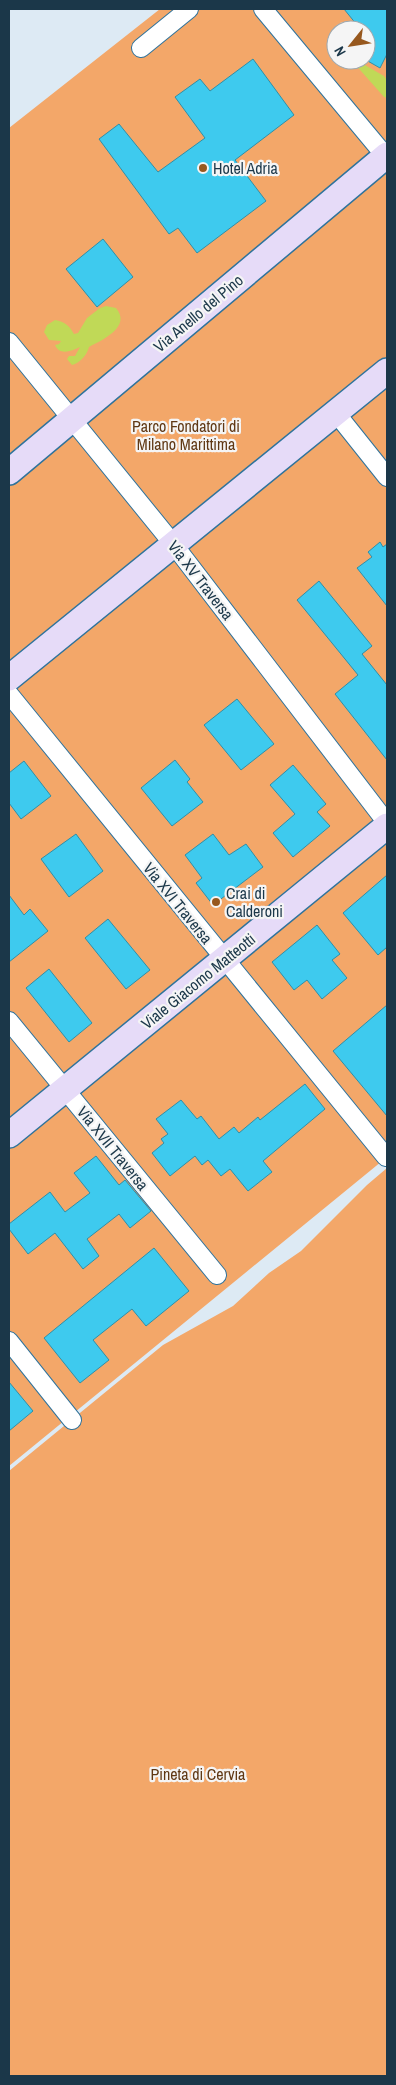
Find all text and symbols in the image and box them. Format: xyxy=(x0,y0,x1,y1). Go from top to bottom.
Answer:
north arrow xyxy=(326,20,376,70)
text: N xyxy=(330,43,350,60)
place label: Hotel Adria xyxy=(213,157,279,179)
marker: Hotel Adria xyxy=(197,162,209,174)
street label: Via Anello del Pino xyxy=(149,269,247,357)
park label: Parco Fondatori di Milano Marittima xyxy=(132,415,240,455)
street label: Via XV Traversa xyxy=(163,536,239,625)
street label: Via XVI Traversa xyxy=(138,858,218,949)
place label: Crai di Calderoni xyxy=(226,882,283,922)
marker: Crai di Calderoni xyxy=(210,896,222,908)
street label: Viale Giacomo Matteotti xyxy=(136,928,260,1034)
street label: Via XVII Traversa xyxy=(72,1101,154,1195)
park label: Pineta di Cervia xyxy=(151,1763,246,1785)

